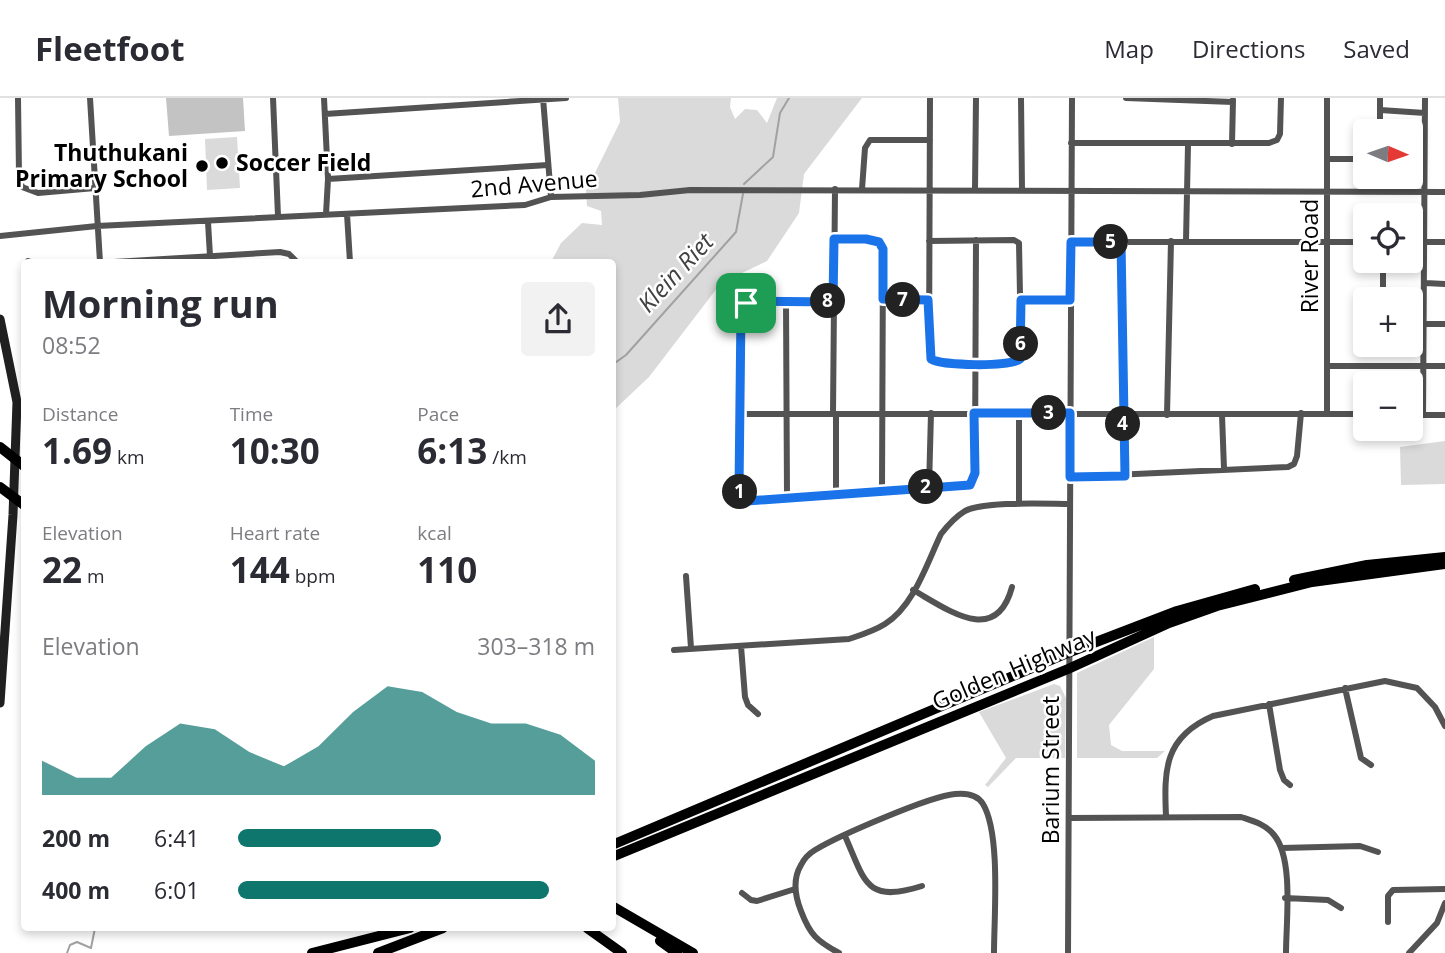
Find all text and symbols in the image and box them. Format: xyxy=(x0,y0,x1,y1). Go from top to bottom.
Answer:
text: Fleetfoot xyxy=(35,26,184,71)
text: Map xyxy=(1104,32,1154,65)
text: Directions xyxy=(1192,32,1305,65)
text: Saved xyxy=(1343,32,1410,65)
north arrow xyxy=(1353,119,1423,189)
map controls xyxy=(1353,119,1423,441)
place label: Thuthukani Primary School xyxy=(15,136,188,194)
place label: Soccer Field xyxy=(236,146,371,178)
marker: Soccer Field xyxy=(214,155,230,171)
marker: Thuthukani Primary School xyxy=(194,158,210,174)
street label: 2nd Avenue xyxy=(469,162,599,204)
street label: River Road xyxy=(1293,199,1325,313)
button: locate xyxy=(1353,203,1423,273)
water label: Klein Riet xyxy=(630,224,721,319)
pin: 5 xyxy=(1094,225,1128,260)
text: 5 xyxy=(1105,228,1116,254)
pin xyxy=(716,273,776,333)
text: Morning run xyxy=(42,277,279,329)
button: share xyxy=(521,282,595,356)
pin: 7 xyxy=(886,282,920,318)
icon: arrive xyxy=(727,284,765,322)
pin: 8 xyxy=(810,284,846,318)
text: 7 xyxy=(897,286,908,312)
text: 8 xyxy=(822,287,833,313)
button: + xyxy=(1353,287,1423,357)
pin: 6 xyxy=(1004,327,1038,362)
text: 08:52 xyxy=(42,329,101,361)
text: 6 xyxy=(1015,330,1026,356)
button: − xyxy=(1353,371,1423,441)
pin: 3 xyxy=(1032,396,1066,430)
text: 3 xyxy=(1043,399,1054,425)
text: Distance xyxy=(42,401,118,427)
text: Time xyxy=(230,401,273,427)
text: Pace xyxy=(417,401,459,427)
pin: 4 xyxy=(1106,406,1140,442)
text: 4 xyxy=(1117,410,1128,436)
text: 1.69 xyxy=(42,427,112,474)
text: 10:30 xyxy=(230,427,320,474)
text: 6:13 xyxy=(417,427,487,474)
text: km xyxy=(112,444,145,470)
text: /km xyxy=(487,444,527,470)
pin: 2 xyxy=(908,470,944,504)
text: 2 xyxy=(920,473,931,499)
pin: 1 xyxy=(722,474,758,510)
text: 1 xyxy=(734,478,745,504)
text: Elevation xyxy=(42,520,123,546)
text: Heart rate xyxy=(230,520,320,546)
text: kcal xyxy=(417,520,452,546)
text: 22 xyxy=(42,546,82,593)
text: 144 xyxy=(230,546,290,593)
text: 110 xyxy=(417,546,477,593)
text: m xyxy=(82,563,105,589)
text: bpm xyxy=(290,563,335,589)
street label: Golden Highway xyxy=(927,619,1101,717)
text: Elevation xyxy=(42,630,140,662)
text: 303–318 m xyxy=(477,630,595,662)
street label: Barium Street xyxy=(1034,696,1066,844)
text: 200 m xyxy=(42,822,110,854)
text: 6:41 xyxy=(154,822,200,854)
text: 400 m xyxy=(42,874,110,906)
text: 6:01 xyxy=(154,874,200,906)

